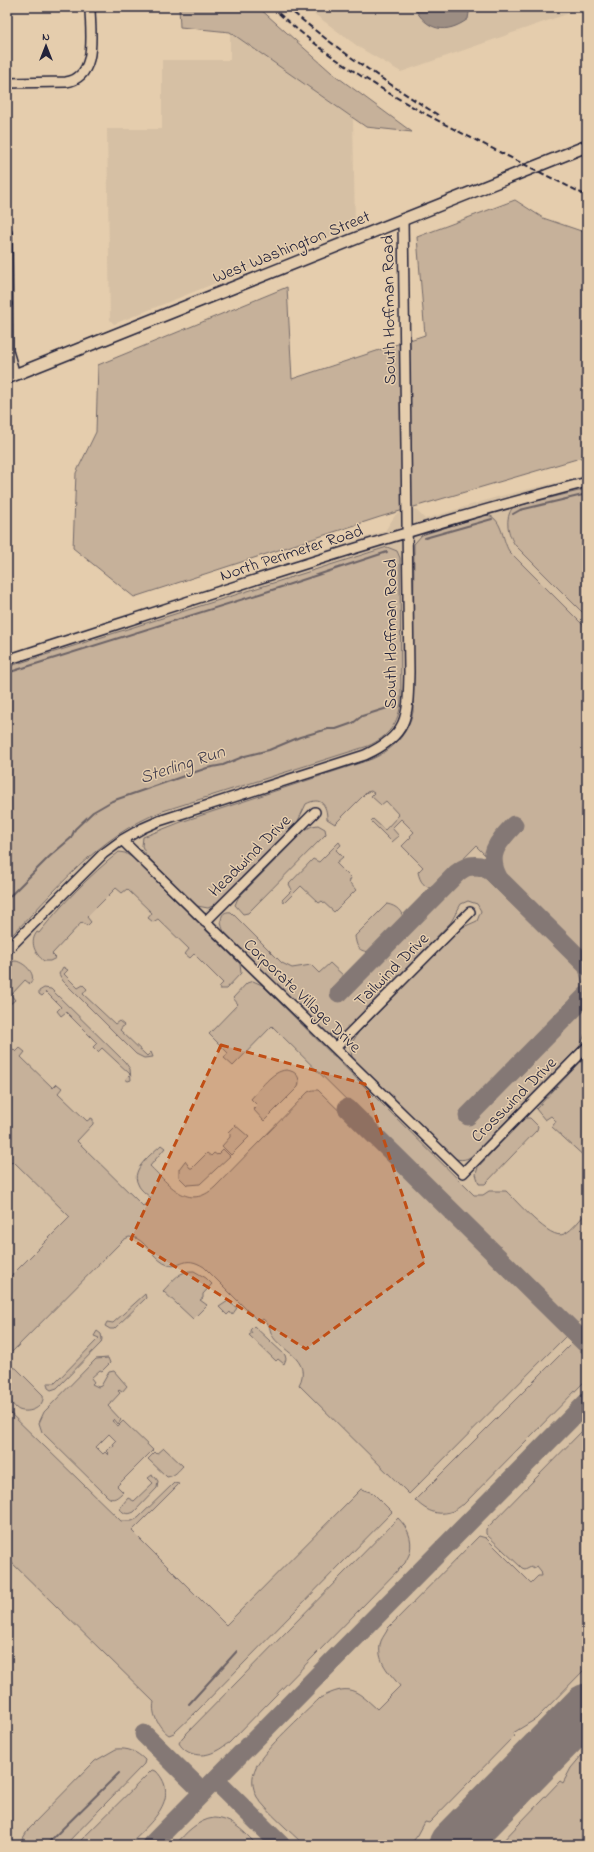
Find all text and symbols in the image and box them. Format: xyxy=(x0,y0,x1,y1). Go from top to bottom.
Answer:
north arrow xyxy=(26,26,66,66)
text: N xyxy=(42,29,50,45)
street label: West Washington Street xyxy=(209,204,375,292)
street label: South Hoffman Road xyxy=(376,234,403,385)
street label: North Perimeter Road xyxy=(217,518,367,588)
street label: South Hoffman Road xyxy=(379,559,404,709)
water label: Sterling Run xyxy=(137,740,230,792)
street label: Headwind Drive xyxy=(203,809,297,903)
street label: Tailwind Drive xyxy=(349,927,435,1013)
street label: Corporate Village Drive xyxy=(236,933,367,1061)
street label: Crosswind Drive xyxy=(465,1051,563,1149)

